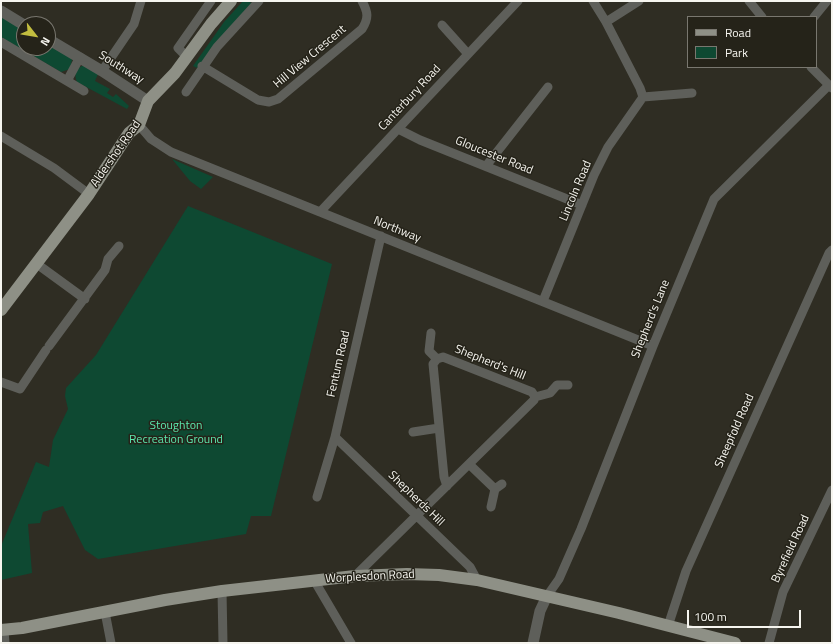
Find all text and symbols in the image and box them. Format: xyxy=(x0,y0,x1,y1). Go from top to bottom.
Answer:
north arrow xyxy=(16,16,56,56)
legend xyxy=(687,16,817,68)
street label: Hill View Crescent xyxy=(271,22,349,92)
text: Road xyxy=(725,23,751,42)
text: N xyxy=(37,34,54,49)
text: Park xyxy=(725,43,748,62)
street label: Southway xyxy=(96,48,146,88)
street label: Canterbury Road xyxy=(376,62,444,134)
street label: Aldershot Road xyxy=(88,118,144,190)
street label: Gloucester Road xyxy=(453,134,535,178)
street label: Lincoln Road xyxy=(557,159,595,223)
street label: Northway xyxy=(371,214,423,246)
street label: Shepherd's Lane xyxy=(629,278,673,360)
street label: Fentum Road xyxy=(324,329,354,399)
street label: Shepherd's Hill xyxy=(452,342,528,384)
street label: Sheepfold Road xyxy=(712,392,758,470)
park label: Stoughton Recreation Ground xyxy=(129,419,223,447)
street label: Shepherds Hill xyxy=(385,469,447,529)
street label: Byrefield Road xyxy=(769,513,813,585)
street label: Worplesdon Road xyxy=(325,567,415,587)
scale bar xyxy=(689,602,803,628)
text: 100 m xyxy=(694,607,727,626)

